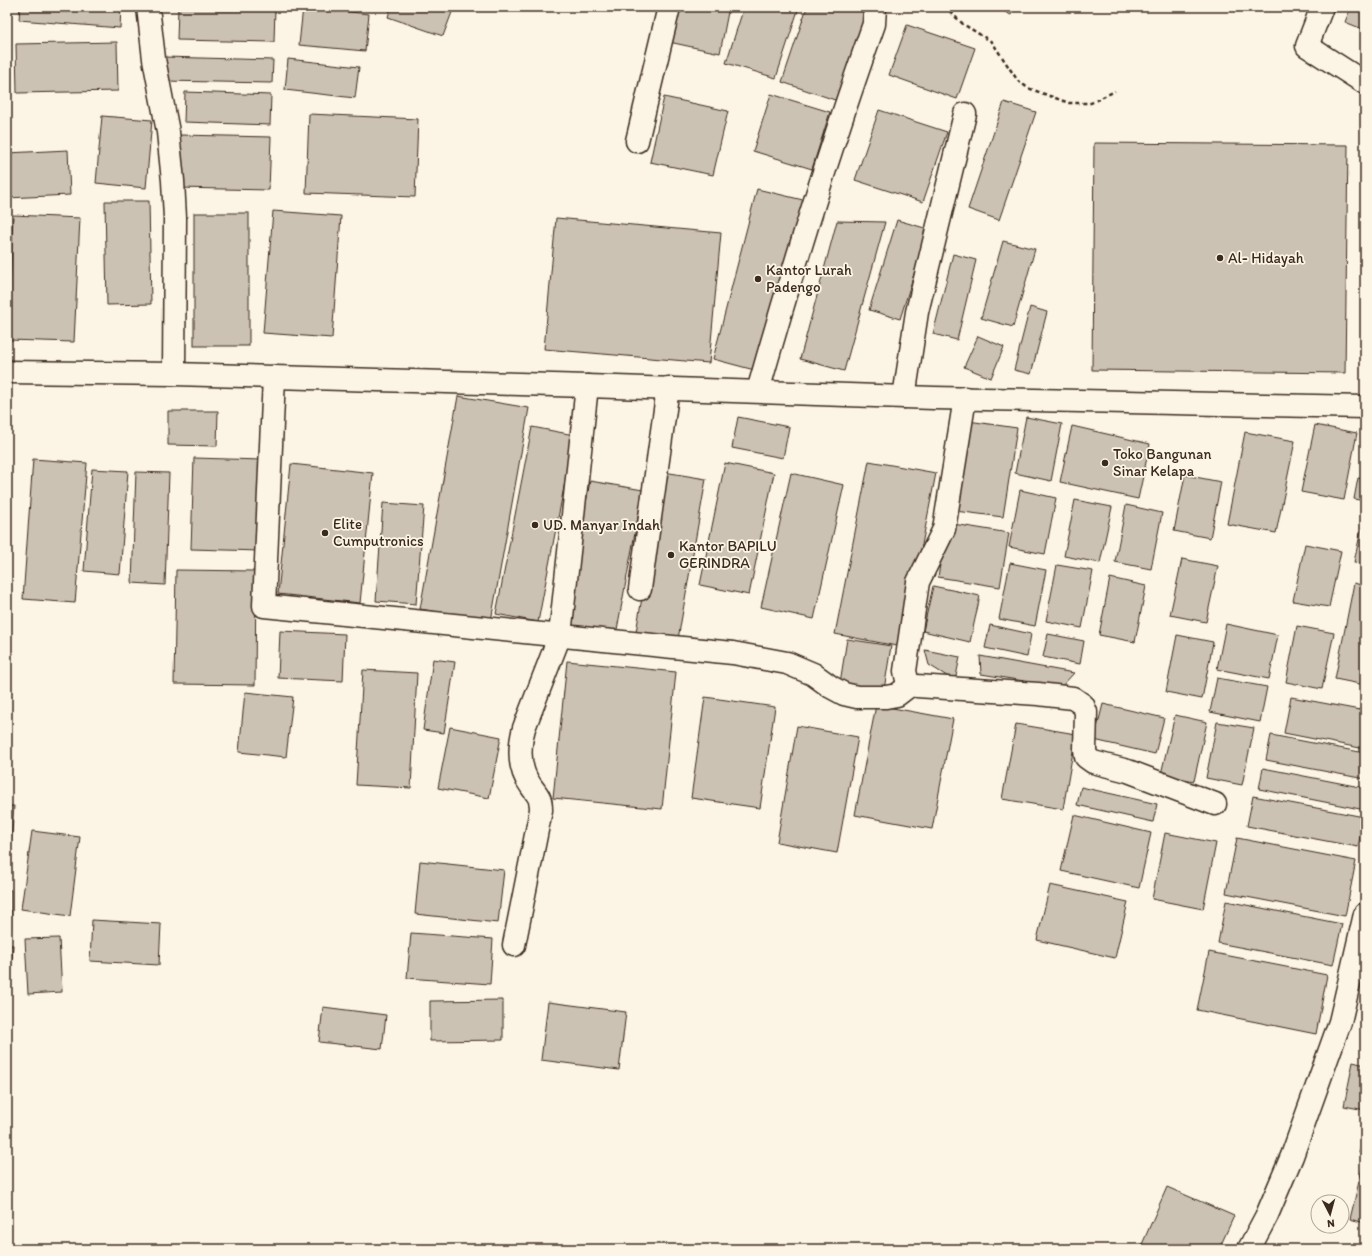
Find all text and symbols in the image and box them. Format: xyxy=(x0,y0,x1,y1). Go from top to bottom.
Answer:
place label: Al- Hidayah xyxy=(1228,249,1304,267)
marker: Al- Hidayah xyxy=(1215,253,1225,263)
place label: Kantor Lurah Padengo xyxy=(766,261,852,296)
marker: Kantor Lurah Padengo xyxy=(753,274,763,284)
place label: Toko Bangunan Sinar Kelapa xyxy=(1113,445,1211,480)
marker: Toko Bangunan Sinar Kelapa xyxy=(1100,458,1110,468)
place label: Elite Cumputronics xyxy=(333,515,424,550)
place label: UD. Manyar Indah xyxy=(543,516,660,534)
marker: UD. Manyar Indah xyxy=(530,520,540,530)
marker: Elite Cumputronics xyxy=(320,528,330,538)
place label: Kantor BAPILU GERINDRA xyxy=(679,537,777,572)
marker: Kantor BAPILU GERINDRA xyxy=(666,550,676,560)
north arrow xyxy=(1310,1194,1350,1234)
text: N xyxy=(1327,1217,1335,1230)

